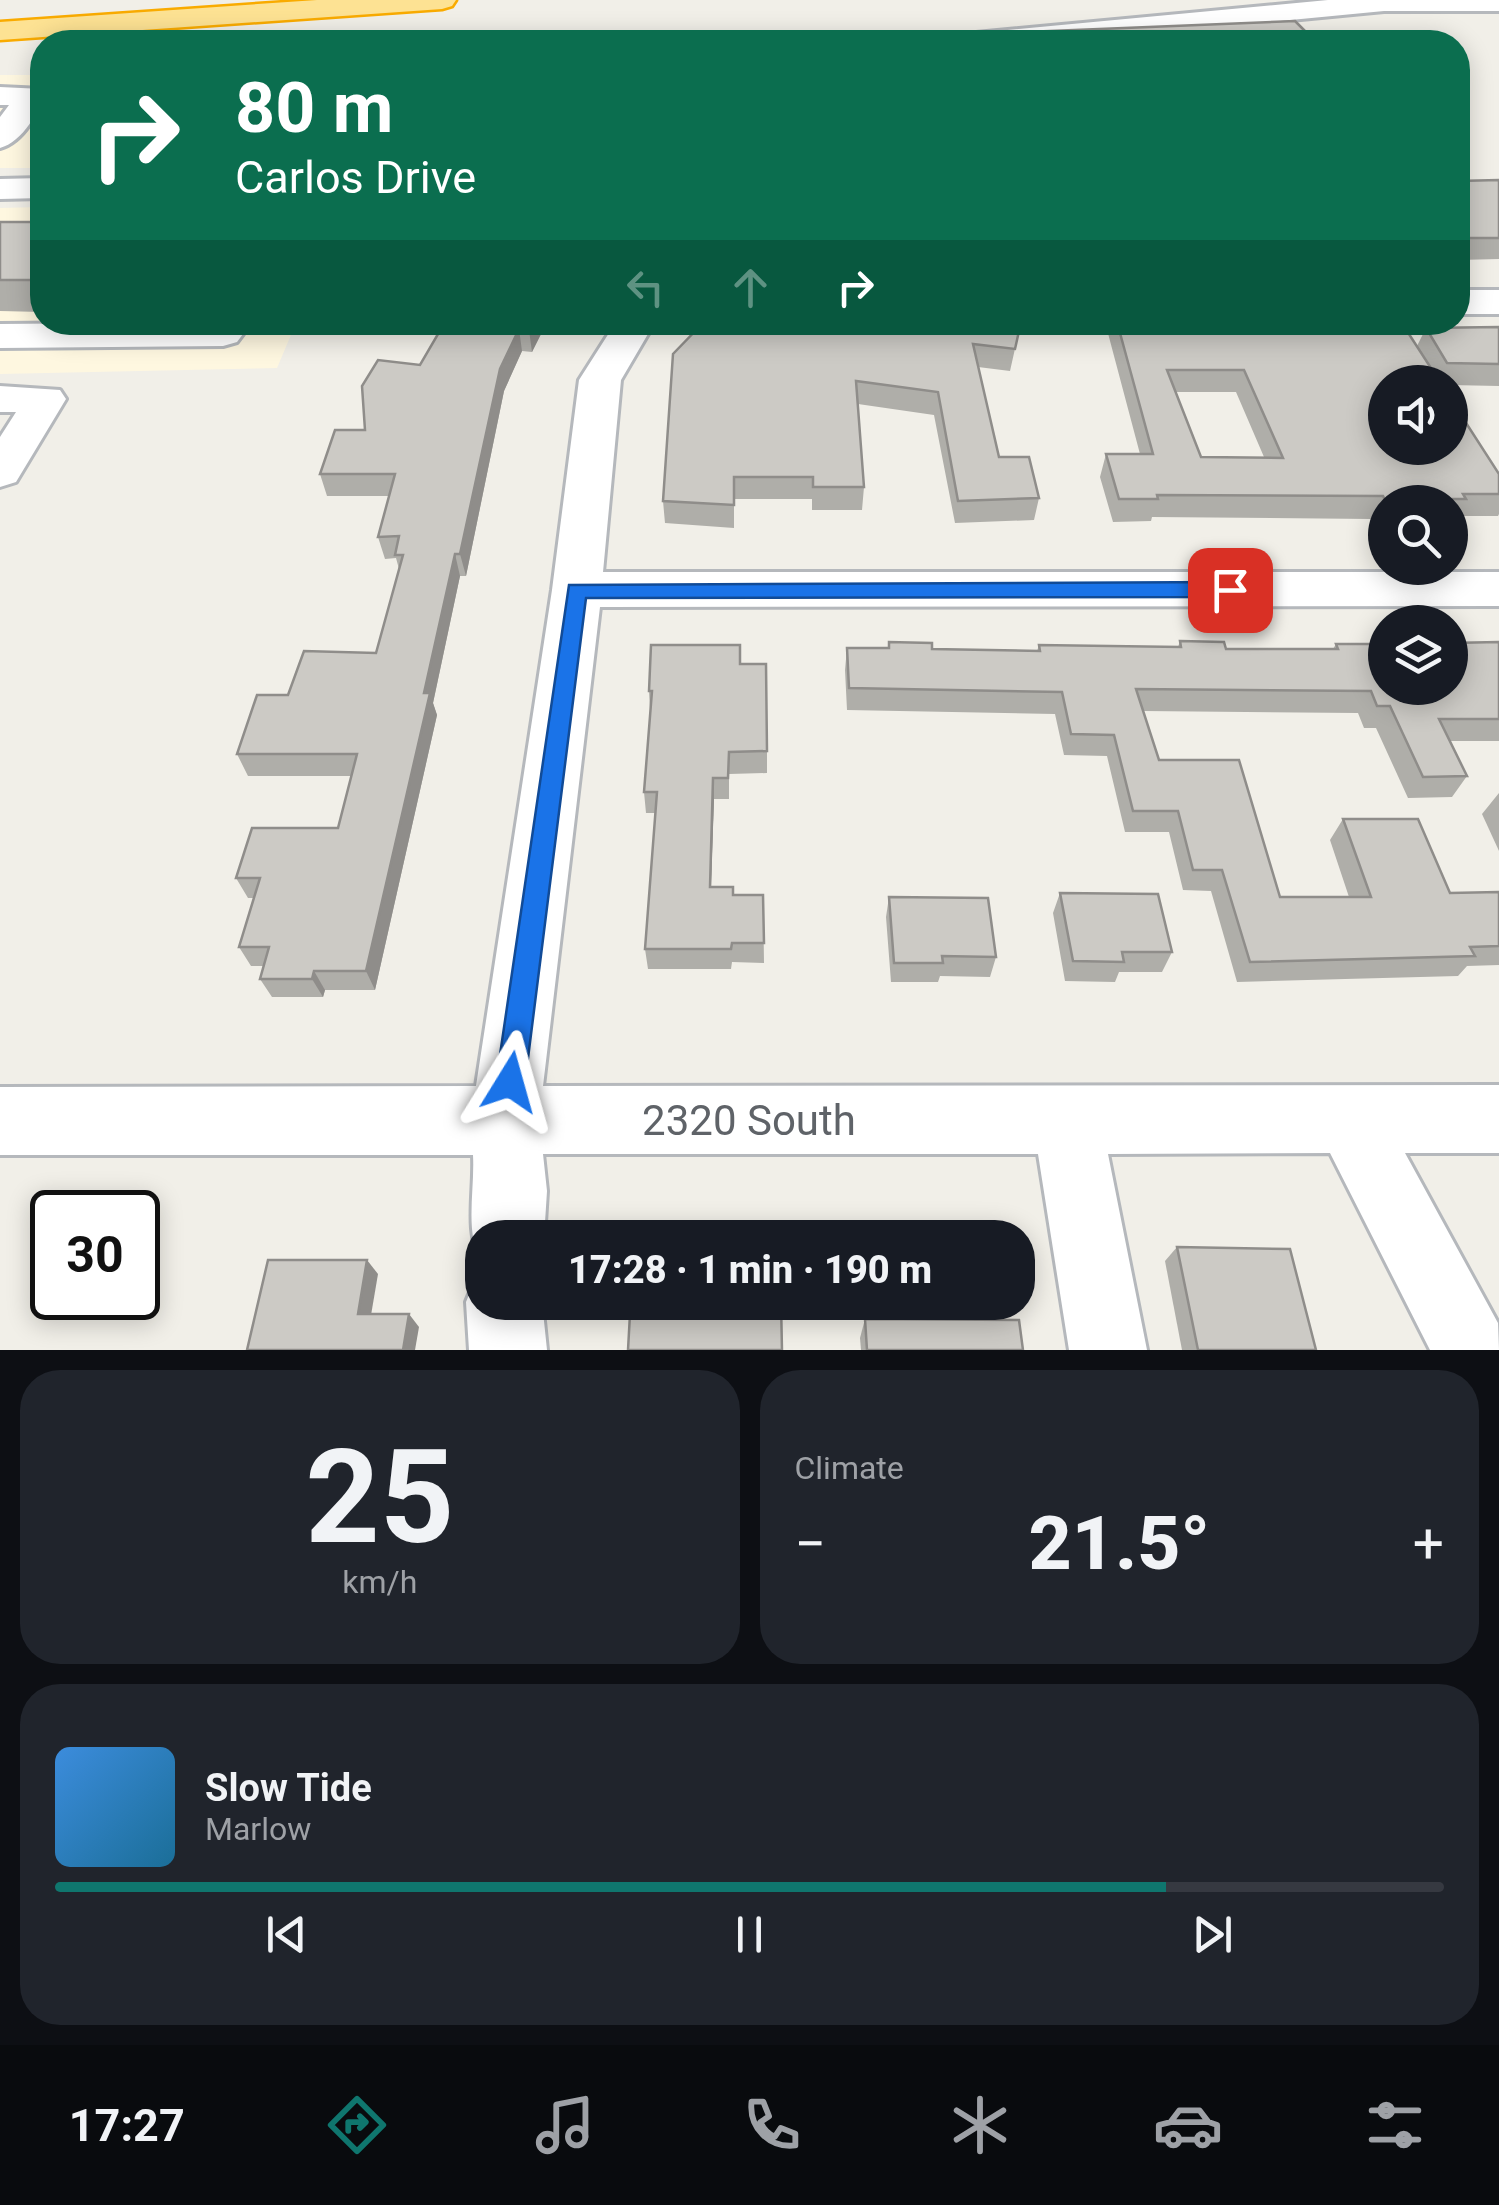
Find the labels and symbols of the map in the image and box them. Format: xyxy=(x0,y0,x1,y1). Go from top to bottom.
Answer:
pin xyxy=(1188,548,1273,633)
position arrow xyxy=(458,1030,562,1134)
street label: 2320 South xyxy=(642,1096,856,1145)
speed limit sign: 30 xyxy=(30,1190,160,1320)

